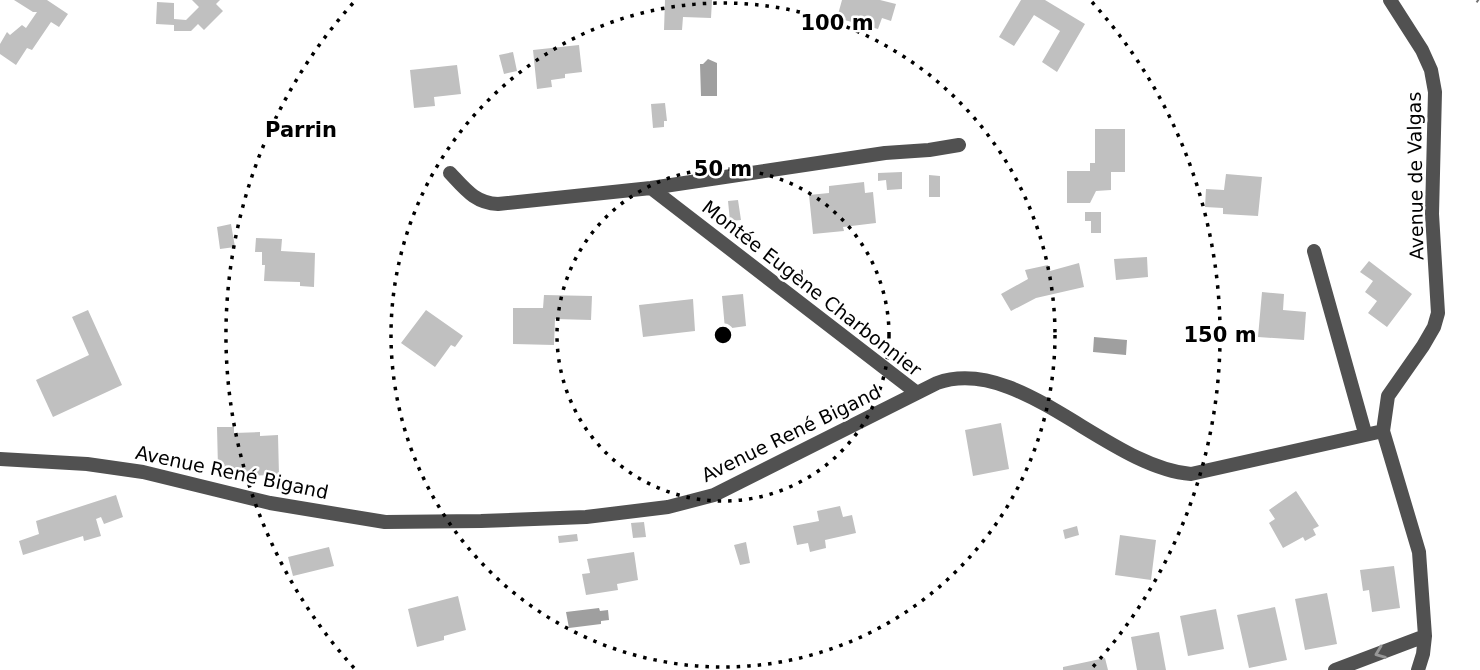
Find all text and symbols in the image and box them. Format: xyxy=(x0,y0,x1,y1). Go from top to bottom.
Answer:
text: 100 m xyxy=(800,11,874,35)
street label: Avenue de Valgas xyxy=(1403,92,1427,260)
district label: Parrin xyxy=(265,118,337,142)
text: 50 m xyxy=(694,157,752,181)
street label: Montée Eugène Charbonnier xyxy=(698,196,926,380)
centre of rings xyxy=(711,323,735,347)
text: 150 m xyxy=(1183,323,1257,347)
street label: Avenue René Bigand xyxy=(698,380,884,486)
street label: Avenue René Bigand xyxy=(134,441,330,503)
one-way arrow xyxy=(1374,645,1386,659)

